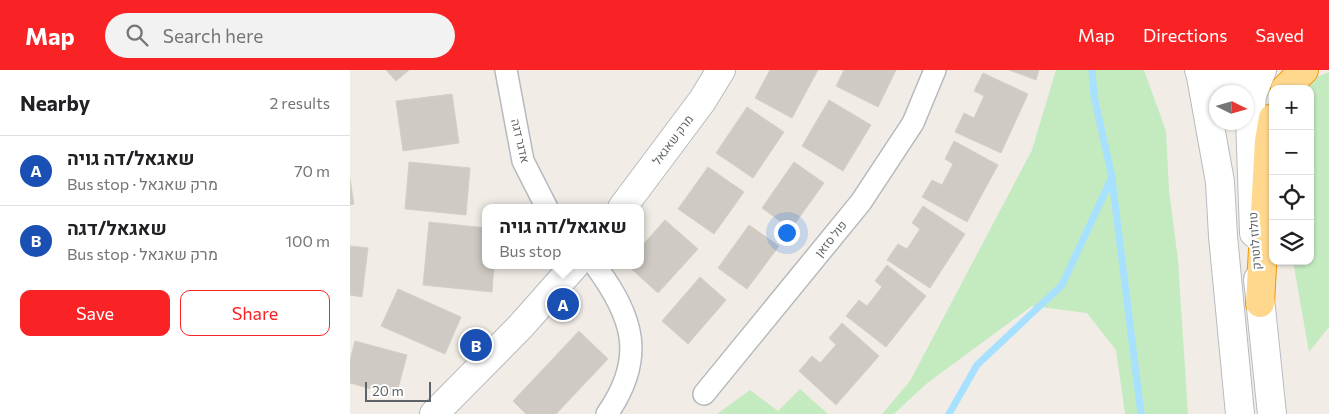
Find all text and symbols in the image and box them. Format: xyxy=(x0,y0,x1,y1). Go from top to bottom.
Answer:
search box xyxy=(105,13,455,58)
text: Map xyxy=(25,21,75,50)
icon: search xyxy=(123,21,151,49)
text: Search here xyxy=(163,24,263,47)
text: Map xyxy=(1078,24,1115,46)
text: Directions xyxy=(1143,24,1227,46)
text: Saved xyxy=(1255,24,1304,46)
north arrow xyxy=(1209,85,1254,130)
map controls xyxy=(1269,85,1314,265)
button: + xyxy=(1269,85,1314,130)
text: Nearby xyxy=(20,90,90,115)
text: 2 results xyxy=(269,93,330,112)
street label: מרק שאגאל xyxy=(649,112,696,167)
street label: אדגר דגה xyxy=(509,117,533,164)
button: − xyxy=(1269,130,1314,175)
text: שאגאל/דה גויה xyxy=(67,146,195,169)
text: A xyxy=(30,161,42,180)
text: 70 m xyxy=(294,161,330,180)
text: Bus stop · מרק שאגאל xyxy=(67,174,218,193)
button: locate xyxy=(1269,175,1314,220)
popup xyxy=(482,204,644,269)
street label: טולוז לוטרק xyxy=(1245,212,1263,270)
text: שאגאל/דה גויה xyxy=(499,214,627,237)
text: שאגאל/דגה xyxy=(67,216,167,239)
street label: פול סזאן xyxy=(811,217,849,259)
your location xyxy=(774,220,800,246)
button: layers xyxy=(1269,220,1314,265)
text: B xyxy=(31,231,41,250)
text: 100 m xyxy=(285,231,330,250)
text: Bus stop xyxy=(499,241,561,260)
text: Bus stop · מרק שאגאל xyxy=(67,244,218,263)
pin: A xyxy=(547,285,579,323)
button: Save xyxy=(20,290,170,336)
button: Share xyxy=(180,290,330,336)
pin: B xyxy=(460,326,492,364)
scale bar xyxy=(365,379,431,402)
text: 20 m xyxy=(372,382,404,399)

